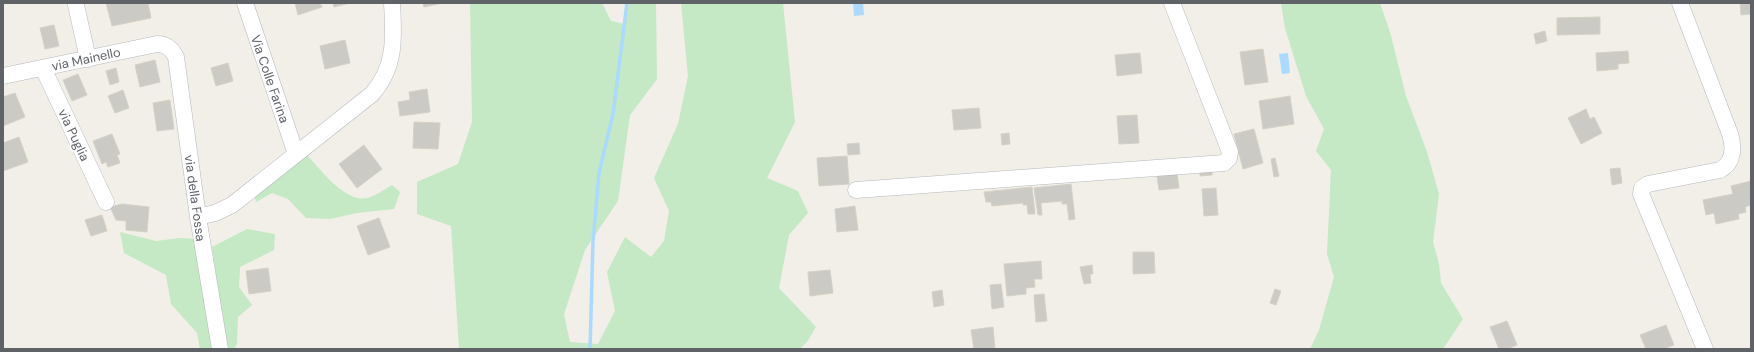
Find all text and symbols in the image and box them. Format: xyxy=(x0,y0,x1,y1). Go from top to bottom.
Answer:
street label: Via Colle Farina xyxy=(247,33,293,125)
street label: via Mainello xyxy=(50,43,122,75)
street label: via Puglia xyxy=(54,106,94,164)
street label: via della Fossa xyxy=(181,154,209,242)

